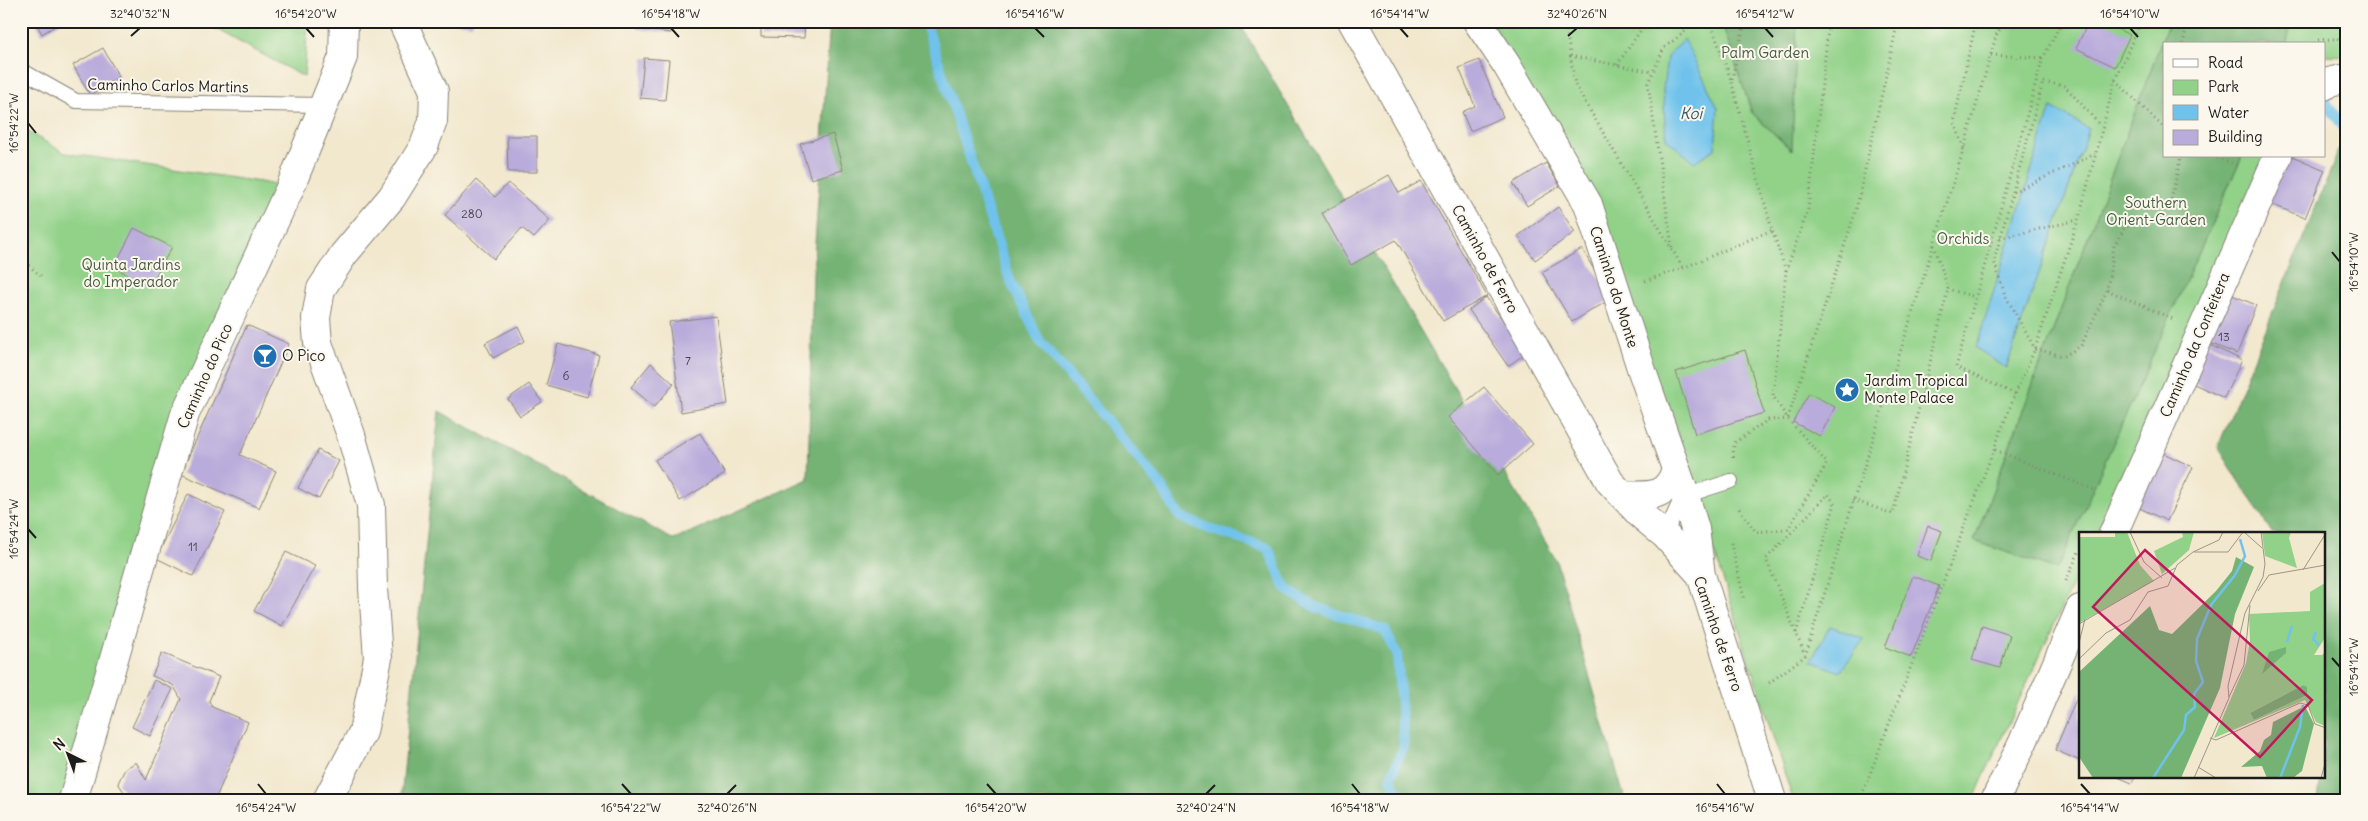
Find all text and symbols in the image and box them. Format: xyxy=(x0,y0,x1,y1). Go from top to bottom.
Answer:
text: 32°40'32"N xyxy=(110,6,170,21)
text: 16°54'20"W xyxy=(275,6,337,21)
text: 16°54'18"W xyxy=(642,6,700,21)
text: 16°54'16"W xyxy=(1006,6,1064,21)
text: 16°54'14"W xyxy=(1371,6,1429,21)
text: 32°40'26"N xyxy=(1547,6,1607,21)
text: 16°54'12"W xyxy=(1736,6,1794,21)
text: 16°54'10"W xyxy=(2100,6,2160,21)
legend xyxy=(2163,42,2326,158)
park label: Palm Garden xyxy=(1721,43,1809,62)
text: Road xyxy=(2208,53,2243,72)
street label: Caminho Carlos Martins xyxy=(87,75,249,96)
text: Park xyxy=(2208,77,2239,96)
text: 16°54'22"W xyxy=(6,93,21,153)
water label: Koi xyxy=(1680,103,1705,123)
text: Water xyxy=(2208,103,2249,122)
text: Building xyxy=(2208,127,2263,146)
park label: Southern Orient-Garden xyxy=(2106,193,2206,229)
street label: Caminho de Ferro xyxy=(1448,201,1523,316)
house number: 280 xyxy=(461,206,483,221)
street label: Caminho do Monte xyxy=(1586,224,1643,350)
park label: Orchids xyxy=(1937,229,1990,248)
text: 16°54'10"W xyxy=(2346,232,2361,292)
park label: Quinta Jardins do Imperador xyxy=(82,255,181,291)
street label: Caminho da Confeitera xyxy=(2155,269,2234,420)
street label: Caminho do Pico xyxy=(173,320,236,431)
house number: 13 xyxy=(2218,329,2230,344)
bar icon: O Pico xyxy=(252,343,278,369)
place label: O Pico xyxy=(282,346,326,365)
house number: 7 xyxy=(685,353,691,368)
house number: 6 xyxy=(563,368,570,383)
place label: Jardim Tropical Monte Palace xyxy=(1864,371,1968,407)
place icon: Jardim Tropical Monte Palace xyxy=(1834,377,1860,403)
text: 16°54'24"W xyxy=(6,499,21,559)
inset map xyxy=(2079,532,2326,778)
house number: 11 xyxy=(188,539,198,554)
street label: Caminho de Ferro xyxy=(1690,574,1747,694)
text: 16°54'12"W xyxy=(2346,638,2361,696)
north arrow xyxy=(42,728,92,778)
text: N xyxy=(50,734,69,754)
text: 16°54'24"W xyxy=(236,800,296,815)
text: 16°54'22"W xyxy=(601,800,661,815)
text: 32°40'26"N xyxy=(697,800,757,815)
text: 16°54'20"W xyxy=(965,800,1027,815)
text: 32°40'24"N xyxy=(1176,800,1236,815)
text: 16°54'18"W xyxy=(1331,800,1389,815)
text: 16°54'16"W xyxy=(1696,800,1754,815)
text: 16°54'14"W xyxy=(2061,800,2119,815)

